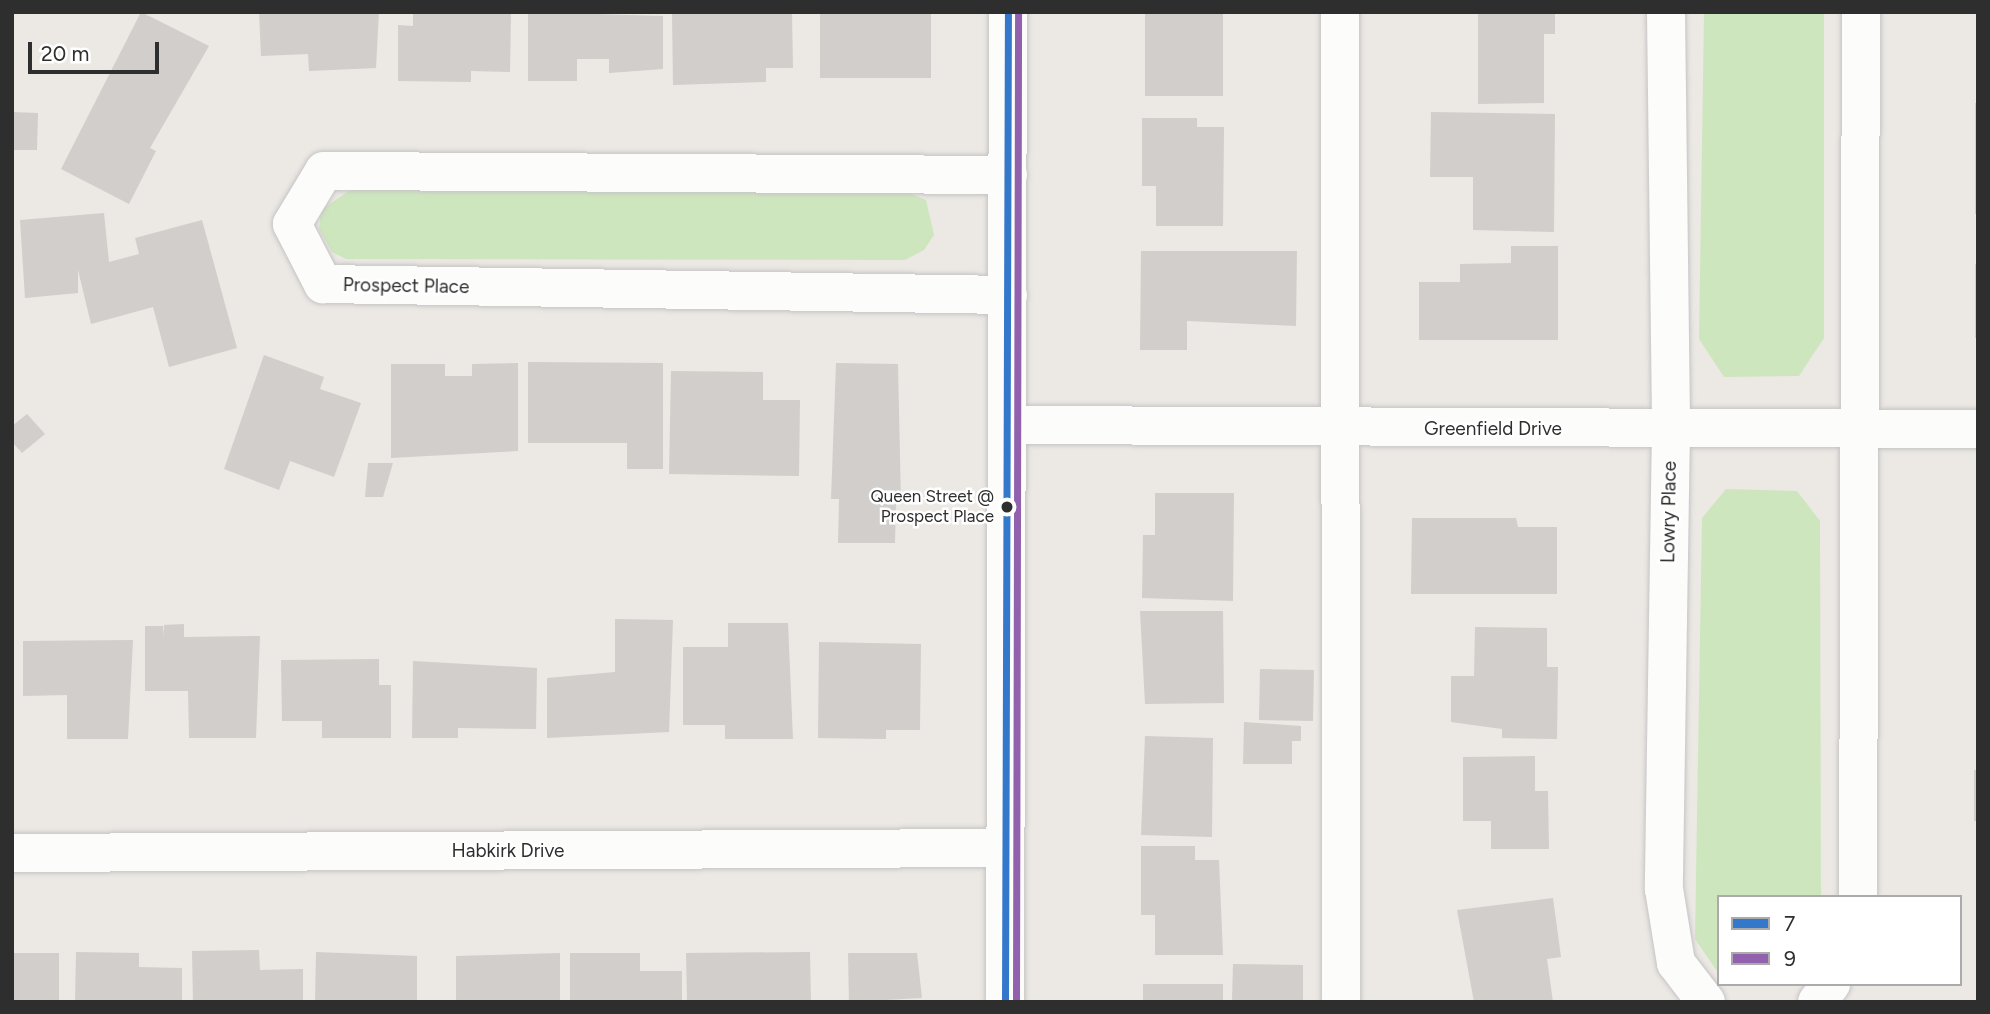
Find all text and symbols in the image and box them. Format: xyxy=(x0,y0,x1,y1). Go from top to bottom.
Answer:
scale bar xyxy=(32,28,163,72)
text: 20 m xyxy=(41,41,89,66)
street label: Prospect Place xyxy=(343,273,469,299)
street label: Greenfield Drive xyxy=(1424,418,1562,440)
street label: Lowry Place xyxy=(1657,461,1681,563)
place label: Queen Street @ Prospect Place xyxy=(870,487,994,527)
marker: Queen Street @ Prospect Place xyxy=(1000,500,1014,514)
street label: Habkirk Drive xyxy=(452,840,564,862)
legend xyxy=(1717,895,1962,986)
text: 7 xyxy=(1784,911,1795,936)
text: 9 xyxy=(1784,946,1796,971)

